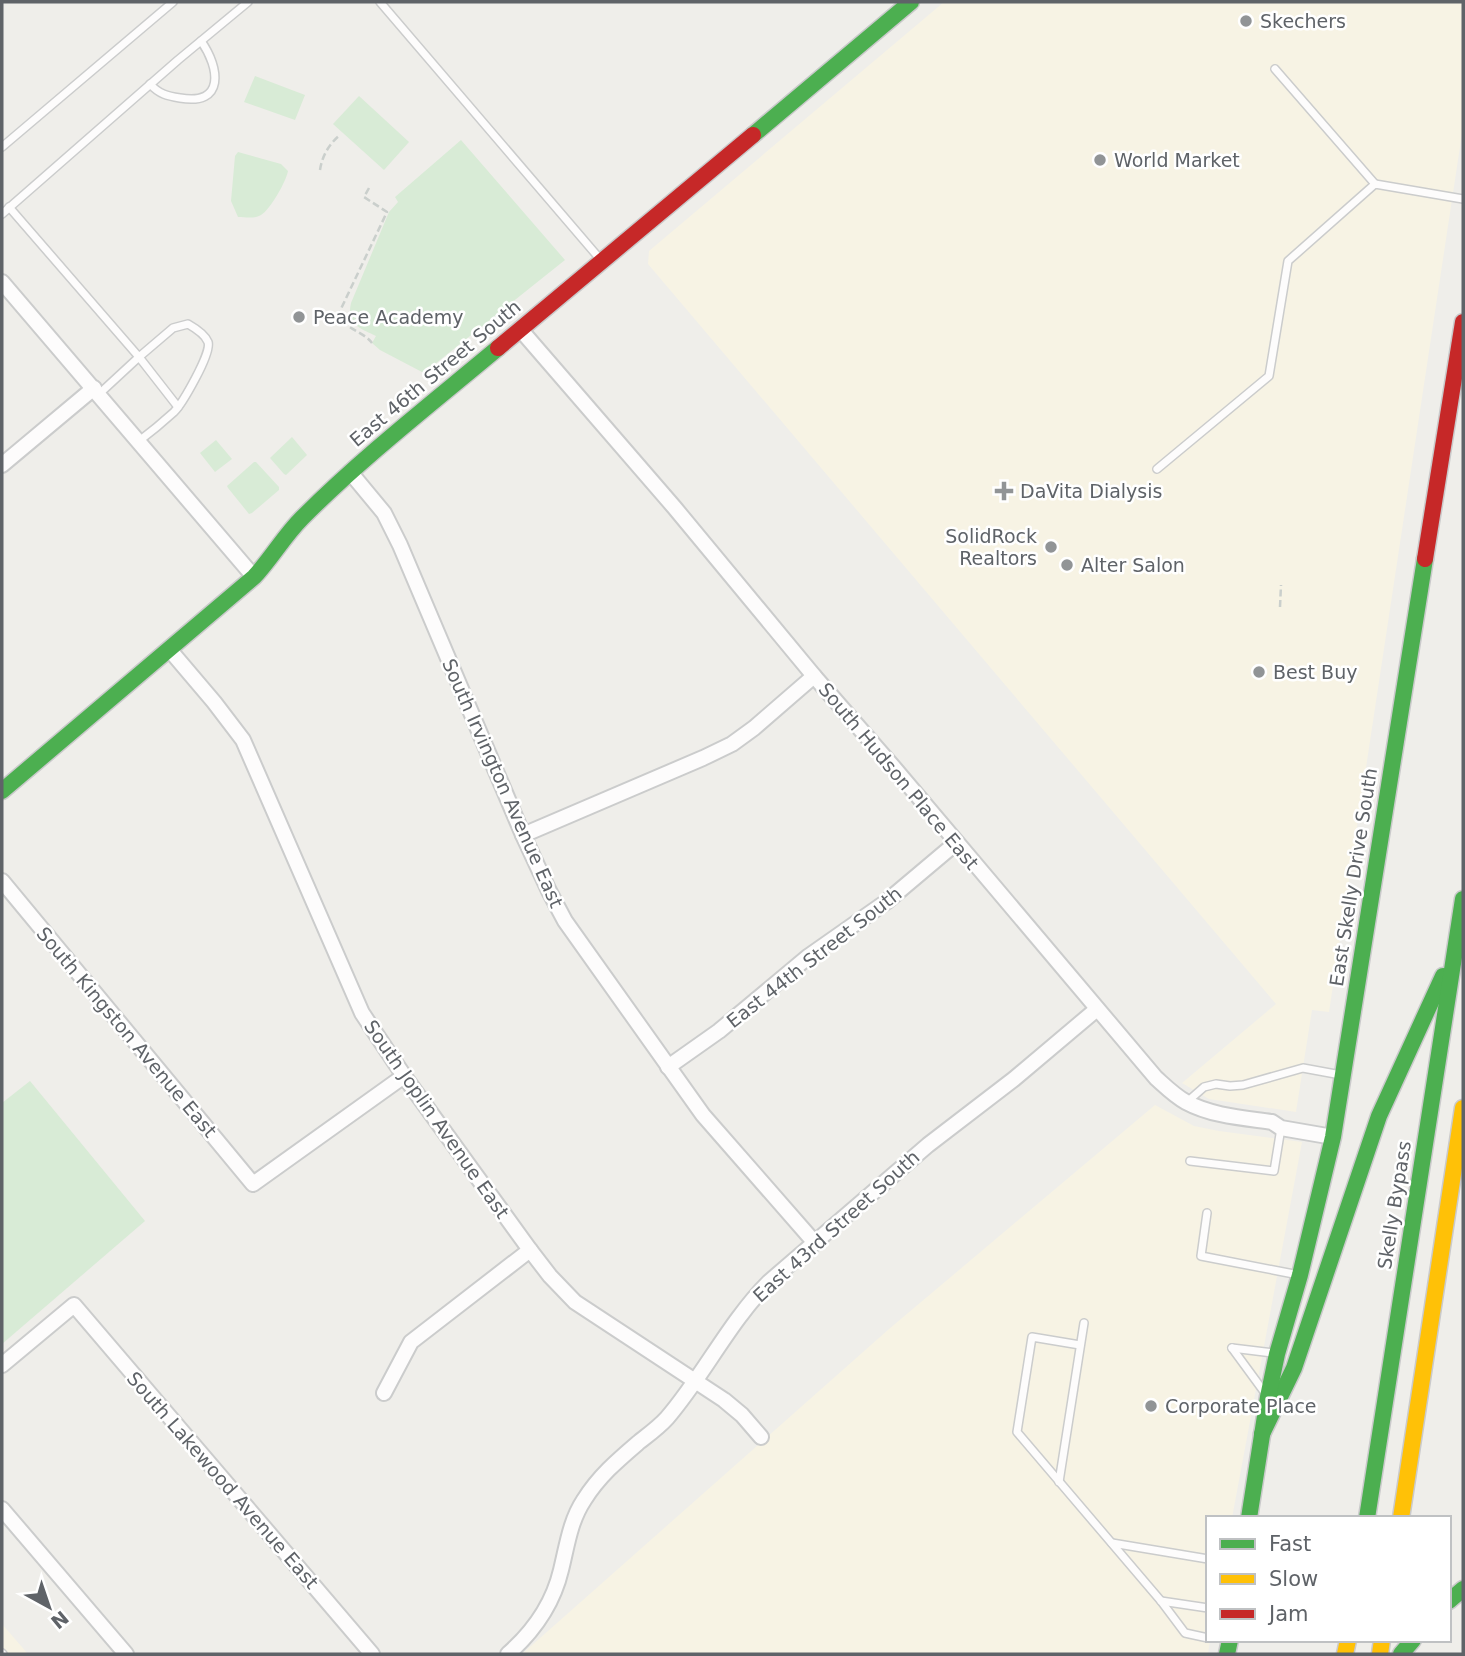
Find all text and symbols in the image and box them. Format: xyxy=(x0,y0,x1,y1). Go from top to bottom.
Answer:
place label: Skechers xyxy=(1260,10,1346,32)
marker: Skechers xyxy=(1238,13,1254,29)
place label: World Market xyxy=(1114,149,1240,171)
marker: World Market xyxy=(1092,152,1108,168)
street label: East 46th Street South xyxy=(345,295,525,451)
place label: Peace Academy xyxy=(313,306,464,328)
marker: Peace Academy xyxy=(291,309,307,325)
place label: DaVita Dialysis xyxy=(1020,480,1162,502)
marker: DaVita Dialysis xyxy=(994,481,1014,501)
place label: SolidRock Realtors xyxy=(945,525,1037,569)
marker: SolidRock Realtors xyxy=(1043,539,1059,555)
place label: Alter Salon xyxy=(1081,554,1185,576)
marker: Alter Salon xyxy=(1059,557,1075,573)
street label: South Irvington Avenue East xyxy=(438,655,568,911)
place label: Best Buy xyxy=(1273,661,1357,683)
marker: Best Buy xyxy=(1251,664,1267,680)
street label: South Hudson Place East xyxy=(814,678,984,874)
street label: East Skelly Drive South xyxy=(1325,766,1381,988)
street label: East 44th Street South xyxy=(722,882,906,1032)
street label: South Kingston Avenue East xyxy=(33,922,221,1142)
street label: South Joplin Avenue East xyxy=(360,1016,514,1222)
street label: Skelly Bypass xyxy=(1373,1139,1415,1271)
street label: East 43rd Street South xyxy=(748,1146,924,1306)
street label: South Lakewood Avenue East xyxy=(123,1367,323,1593)
place label: Corporate Place xyxy=(1165,1395,1317,1417)
marker: Corporate Place xyxy=(1143,1398,1159,1414)
legend xyxy=(1206,1516,1451,1642)
text: Fast xyxy=(1269,1532,1311,1556)
text: Slow xyxy=(1269,1567,1318,1591)
north arrow xyxy=(14,1572,84,1642)
text: Jam xyxy=(1267,1602,1309,1626)
text: N xyxy=(47,1606,73,1634)

